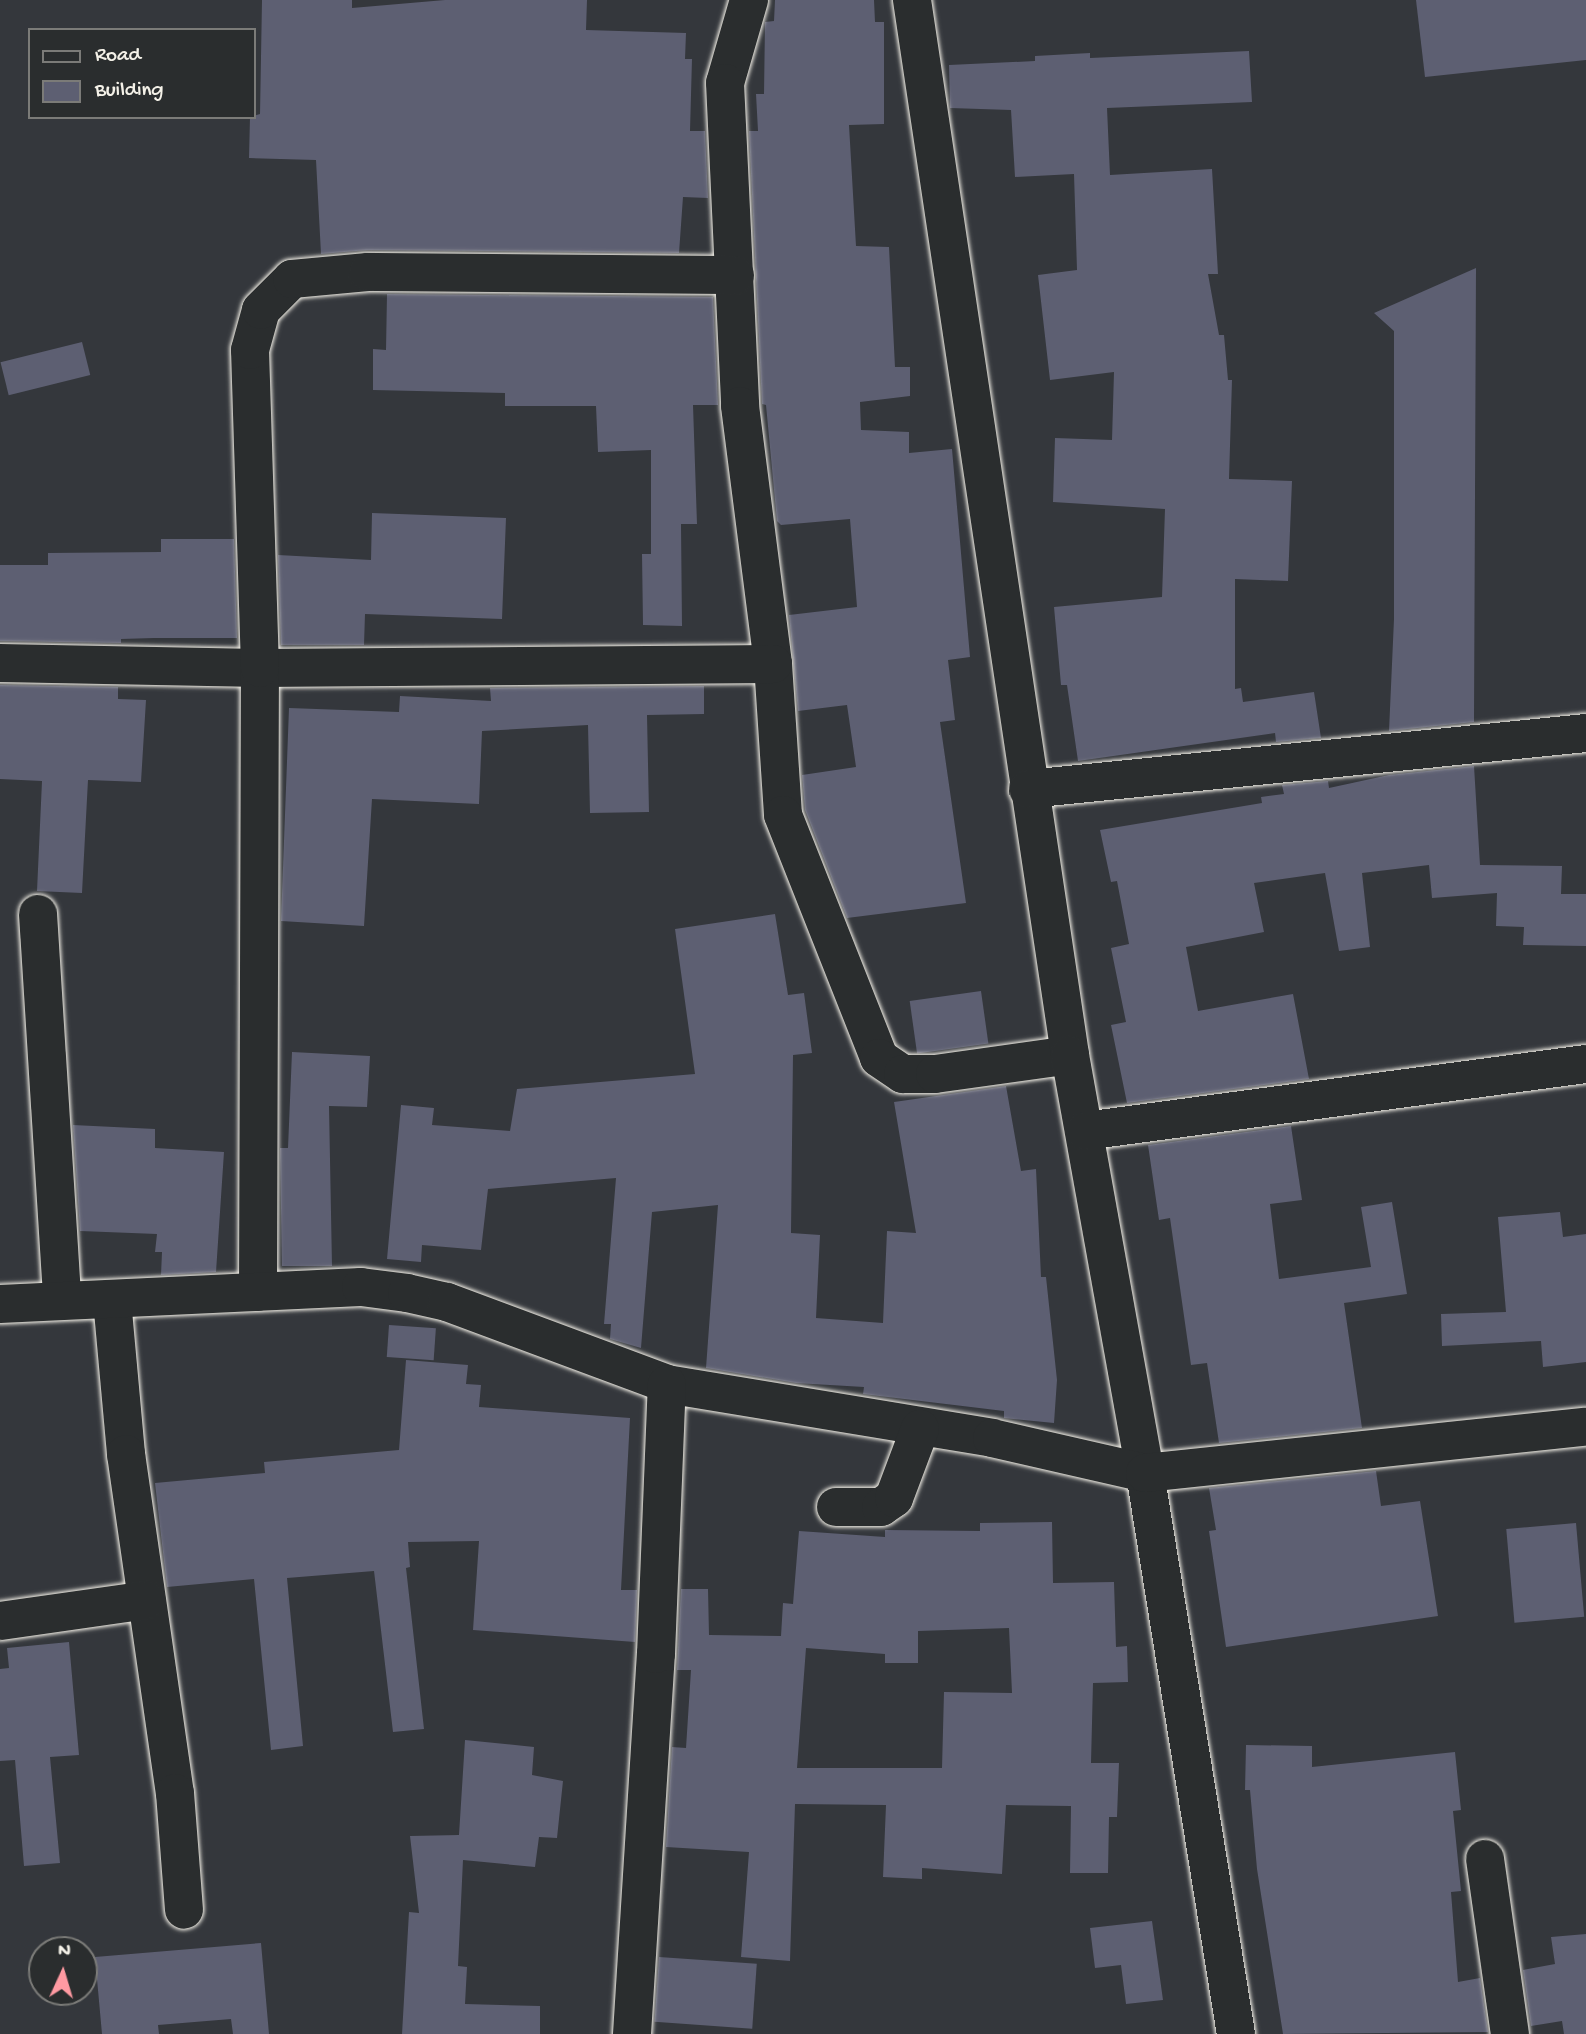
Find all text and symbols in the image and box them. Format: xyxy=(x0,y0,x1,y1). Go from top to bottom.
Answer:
legend xyxy=(28,28,256,119)
text: Road xyxy=(95,44,141,69)
text: Building xyxy=(95,79,164,104)
north arrow xyxy=(28,1936,98,2006)
text: N xyxy=(57,1940,71,1963)

